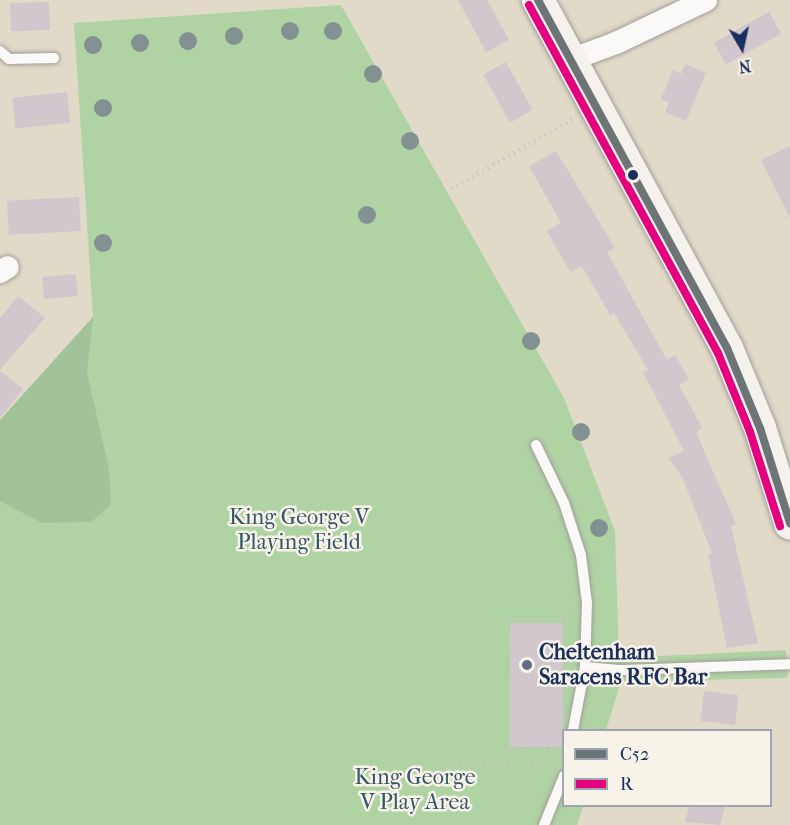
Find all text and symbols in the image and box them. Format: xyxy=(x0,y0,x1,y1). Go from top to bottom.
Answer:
north arrow xyxy=(712,18,772,78)
text: N xyxy=(737,56,752,77)
unlabelled marker xyxy=(627,169,639,181)
park label: King George V Playing Field xyxy=(229,504,369,556)
place label: Cheltenham Saracens RFC Bar xyxy=(539,639,707,690)
marker: Cheltenham Saracens RFC Bar xyxy=(520,658,534,672)
legend xyxy=(562,729,772,807)
text: C52 xyxy=(620,744,649,765)
park label: King George V Play Area xyxy=(354,764,476,816)
text: R xyxy=(620,774,633,795)

